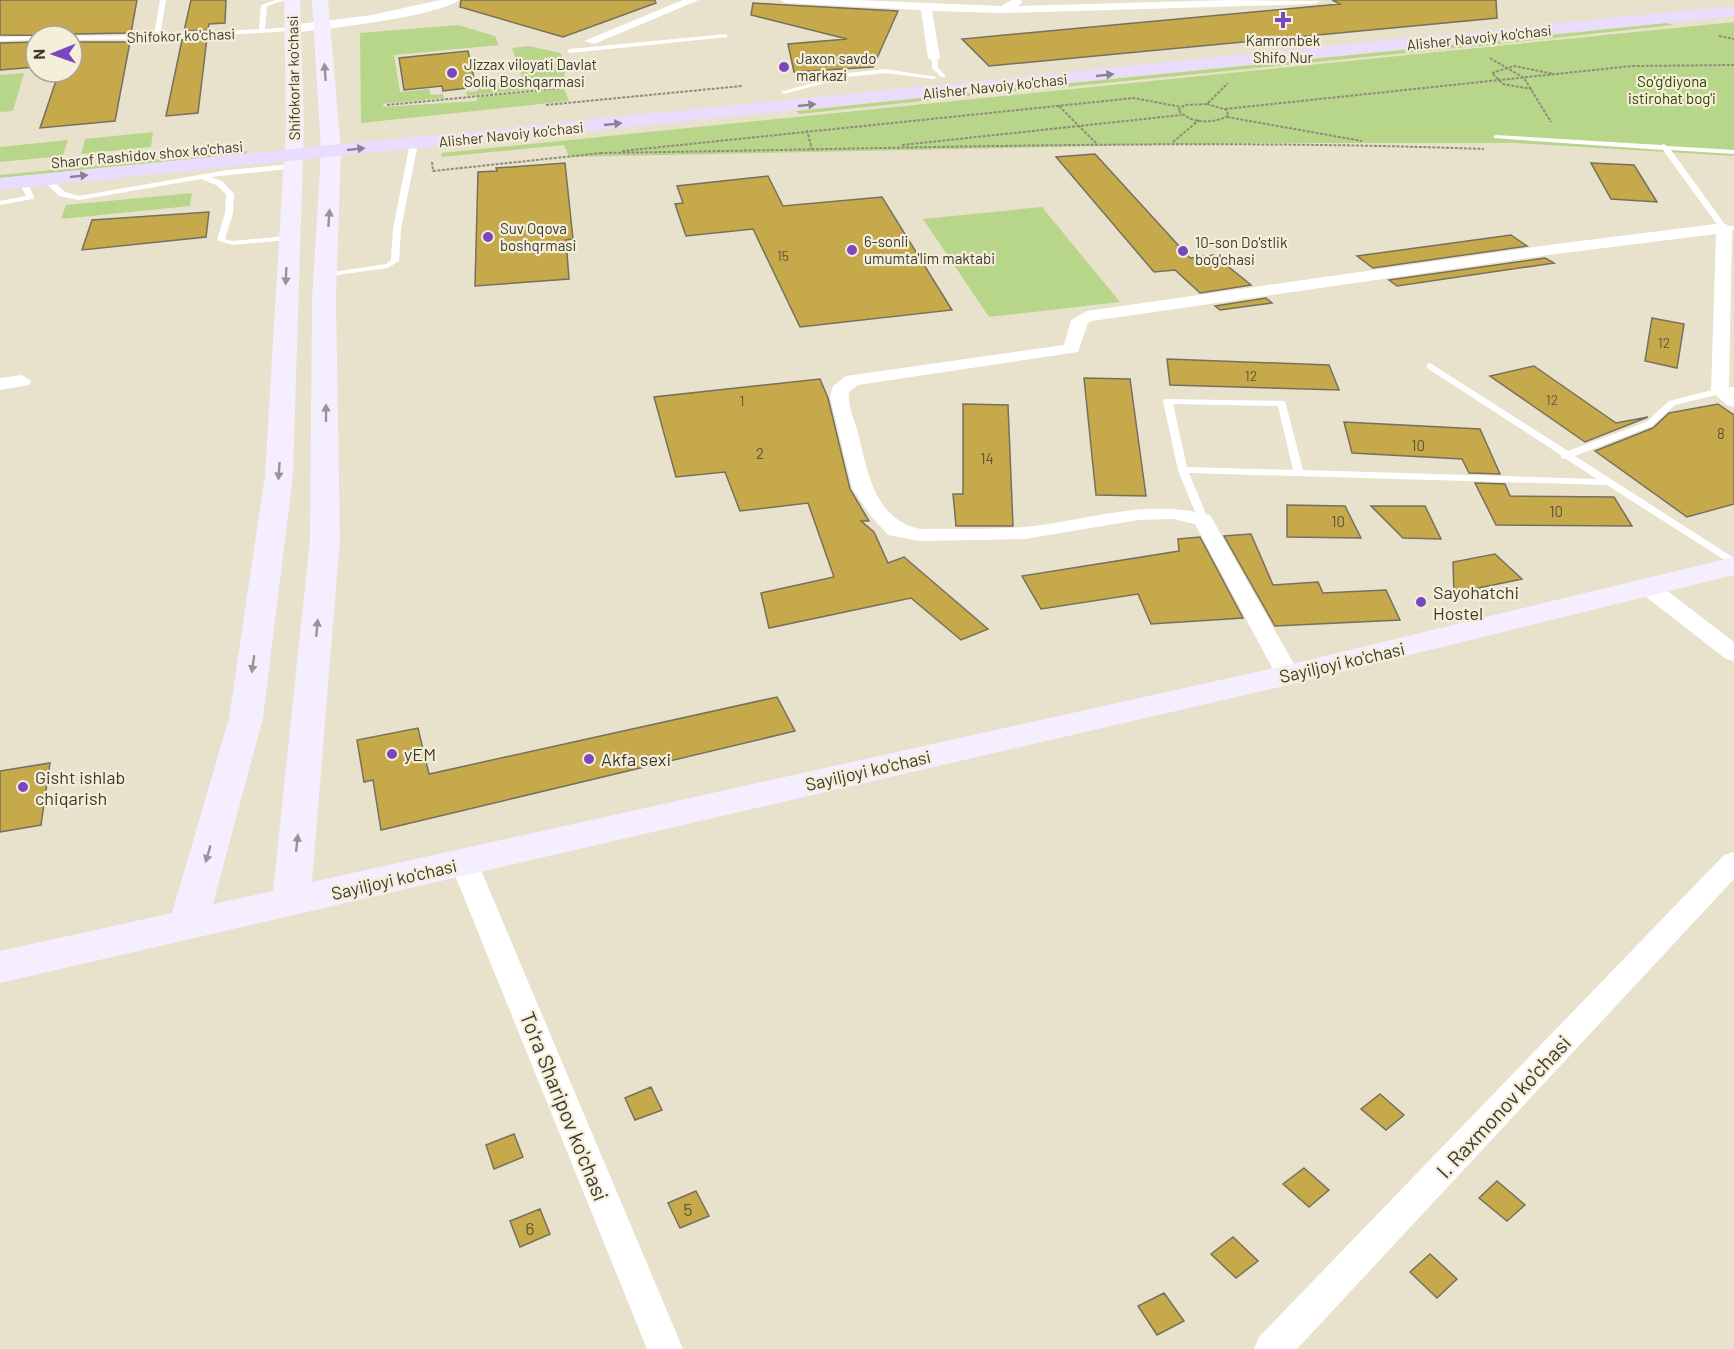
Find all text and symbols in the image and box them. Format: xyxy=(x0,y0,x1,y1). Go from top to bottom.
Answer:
marker: Kamronbek Shifo Nur xyxy=(1274,11,1292,29)
street label: Shifokorlar ko'chasi xyxy=(283,15,303,141)
street label: Alisher Navoiy ko'chasi xyxy=(1406,20,1552,54)
north arrow xyxy=(24,24,84,84)
street label: Shifokor ko'chasi xyxy=(127,24,235,46)
place label: Kamronbek Shifo Nur xyxy=(1246,31,1321,66)
text: N xyxy=(29,49,48,60)
place label: Jaxon savdo markazi xyxy=(796,49,876,84)
place label: Jizzax viloyati Davlat Soliq Boshqarmasi xyxy=(464,55,597,90)
marker: Jaxon savdo markazi xyxy=(777,60,791,74)
one-way arrow xyxy=(320,63,330,82)
marker: Jizzax viloyati Davlat Soliq Boshqarmasi xyxy=(445,66,459,80)
street label: Alisher Navoiy ko'chasi xyxy=(922,69,1068,103)
one-way arrow xyxy=(1096,70,1115,80)
park label: So'g'diyona istirohat bog'i xyxy=(1628,72,1716,107)
one-way arrow xyxy=(797,100,816,110)
street label: Alisher Navoiy ko'chasi xyxy=(438,117,584,151)
one-way arrow xyxy=(603,119,622,129)
street label: Sharof Rashidov shox ko'chasi xyxy=(50,137,244,171)
one-way arrow xyxy=(346,144,365,154)
one-way arrow xyxy=(70,171,89,181)
one-way arrow xyxy=(324,208,334,227)
place label: Suv Oqova boshqrmasi xyxy=(500,219,576,254)
marker: Suv Oqova boshqrmasi xyxy=(481,230,495,244)
place label: 6-sonli umumta'lim maktabi xyxy=(864,232,995,267)
place label: 10-son Do'stlik bog'chasi xyxy=(1195,233,1288,268)
marker: 6-sonli umumta'lim maktabi xyxy=(845,243,859,257)
marker: 10-son Do'stlik bog'chasi xyxy=(1176,244,1190,258)
house number: 15 xyxy=(777,247,789,264)
one-way arrow xyxy=(282,267,291,286)
house number: 12 xyxy=(1658,334,1670,351)
house number: 12 xyxy=(1245,367,1257,384)
house number: 12 xyxy=(1546,391,1558,408)
house number: 1 xyxy=(740,392,744,409)
one-way arrow xyxy=(321,403,331,422)
house number: 8 xyxy=(1717,424,1725,442)
house number: 10 xyxy=(1411,436,1425,454)
house number: 2 xyxy=(756,444,764,462)
house number: 14 xyxy=(980,449,994,467)
one-way arrow xyxy=(274,462,284,481)
house number: 10 xyxy=(1549,502,1563,520)
house number: 10 xyxy=(1331,512,1345,530)
place label: Sayohatchi Hostel xyxy=(1433,581,1519,624)
marker: Sayohatchi Hostel xyxy=(1414,595,1428,609)
one-way arrow xyxy=(312,619,322,638)
street label: Sayiljoyi ko'chasi xyxy=(1277,637,1407,687)
one-way arrow xyxy=(249,655,258,674)
place label: yEM xyxy=(404,743,436,765)
street label: Sayiljoyi ko'chasi xyxy=(803,745,933,795)
marker: yEM xyxy=(385,747,399,761)
place label: Akfa sexi xyxy=(601,748,671,770)
marker: Akfa sexi xyxy=(582,752,596,766)
place label: Gisht ishlab chiqarish xyxy=(35,766,125,809)
marker: Gisht ishlab chiqarish xyxy=(16,780,30,794)
one-way arrow xyxy=(292,834,302,853)
one-way arrow xyxy=(203,845,212,863)
street label: Sayiljoyi ko'chasi xyxy=(329,854,459,904)
street label: To'ra Sharipov ko'chasi xyxy=(516,1008,614,1204)
street label: I. Raxmonov ko'chasi xyxy=(1431,1030,1575,1182)
house number: 5 xyxy=(683,1198,693,1220)
house number: 6 xyxy=(525,1217,535,1239)

